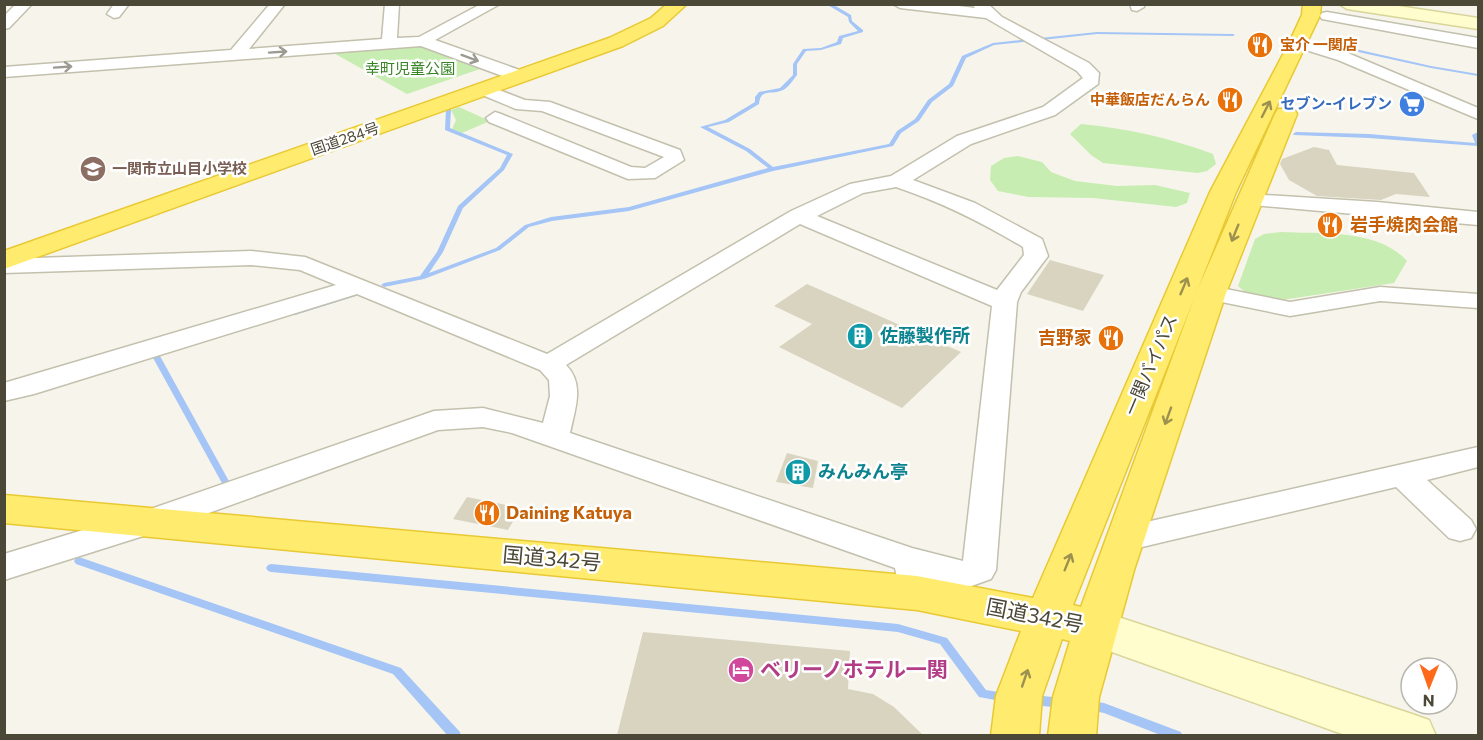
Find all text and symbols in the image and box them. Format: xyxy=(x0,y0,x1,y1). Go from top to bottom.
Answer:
restaurant icon: 宝介 一関店 xyxy=(1245,30,1275,60)
place label: 宝介 一関店 xyxy=(1280,35,1358,53)
one-way arrow xyxy=(268,46,288,57)
one-way arrow xyxy=(460,54,479,65)
park label: 幸町児童公園 xyxy=(365,59,455,77)
one-way arrow xyxy=(52,62,72,73)
restaurant icon: 中華飯店だんらん xyxy=(1215,85,1245,115)
supermarket icon: セブン-イレブン xyxy=(1397,89,1427,119)
place label: 中華飯店だんらん xyxy=(1090,90,1210,108)
place label: セブン-イレブン xyxy=(1281,94,1392,112)
one-way arrow xyxy=(1260,100,1272,118)
street label: 国道284号 xyxy=(308,118,381,158)
school or university icon: 一関市立山目小学校 xyxy=(78,154,108,184)
place label: 一関市立山目小学校 xyxy=(112,159,247,177)
restaurant icon: 岩手焼肉会館 xyxy=(1315,210,1345,240)
place label: 岩手焼肉会館 xyxy=(1350,213,1458,235)
one-way arrow xyxy=(1229,223,1240,241)
one-way arrow xyxy=(1179,277,1190,295)
street label: 一関バイパス xyxy=(1119,311,1181,418)
building icon: 佐藤製作所 xyxy=(845,321,875,351)
restaurant icon: 吉野家 xyxy=(1096,323,1126,353)
place label: 佐藤製作所 xyxy=(880,324,970,346)
place label: 吉野家 xyxy=(1038,326,1092,348)
one-way arrow xyxy=(1161,406,1172,424)
building icon: みんみん亭 xyxy=(783,457,813,487)
place label: みんみん亭 xyxy=(818,460,908,482)
restaurant icon: Daining Katuya xyxy=(472,498,502,528)
place label: Daining Katuya xyxy=(506,501,632,523)
street label: 国道342号 xyxy=(502,541,602,574)
one-way arrow xyxy=(1063,554,1074,572)
street label: 国道342号 xyxy=(984,593,1086,636)
hotel icon: ベリーノホテル一関 xyxy=(726,655,756,685)
place label: ベリーノホテル一関 xyxy=(760,656,948,681)
north arrow xyxy=(1399,656,1459,716)
one-way arrow xyxy=(1020,669,1031,688)
text: N xyxy=(1423,692,1435,711)

